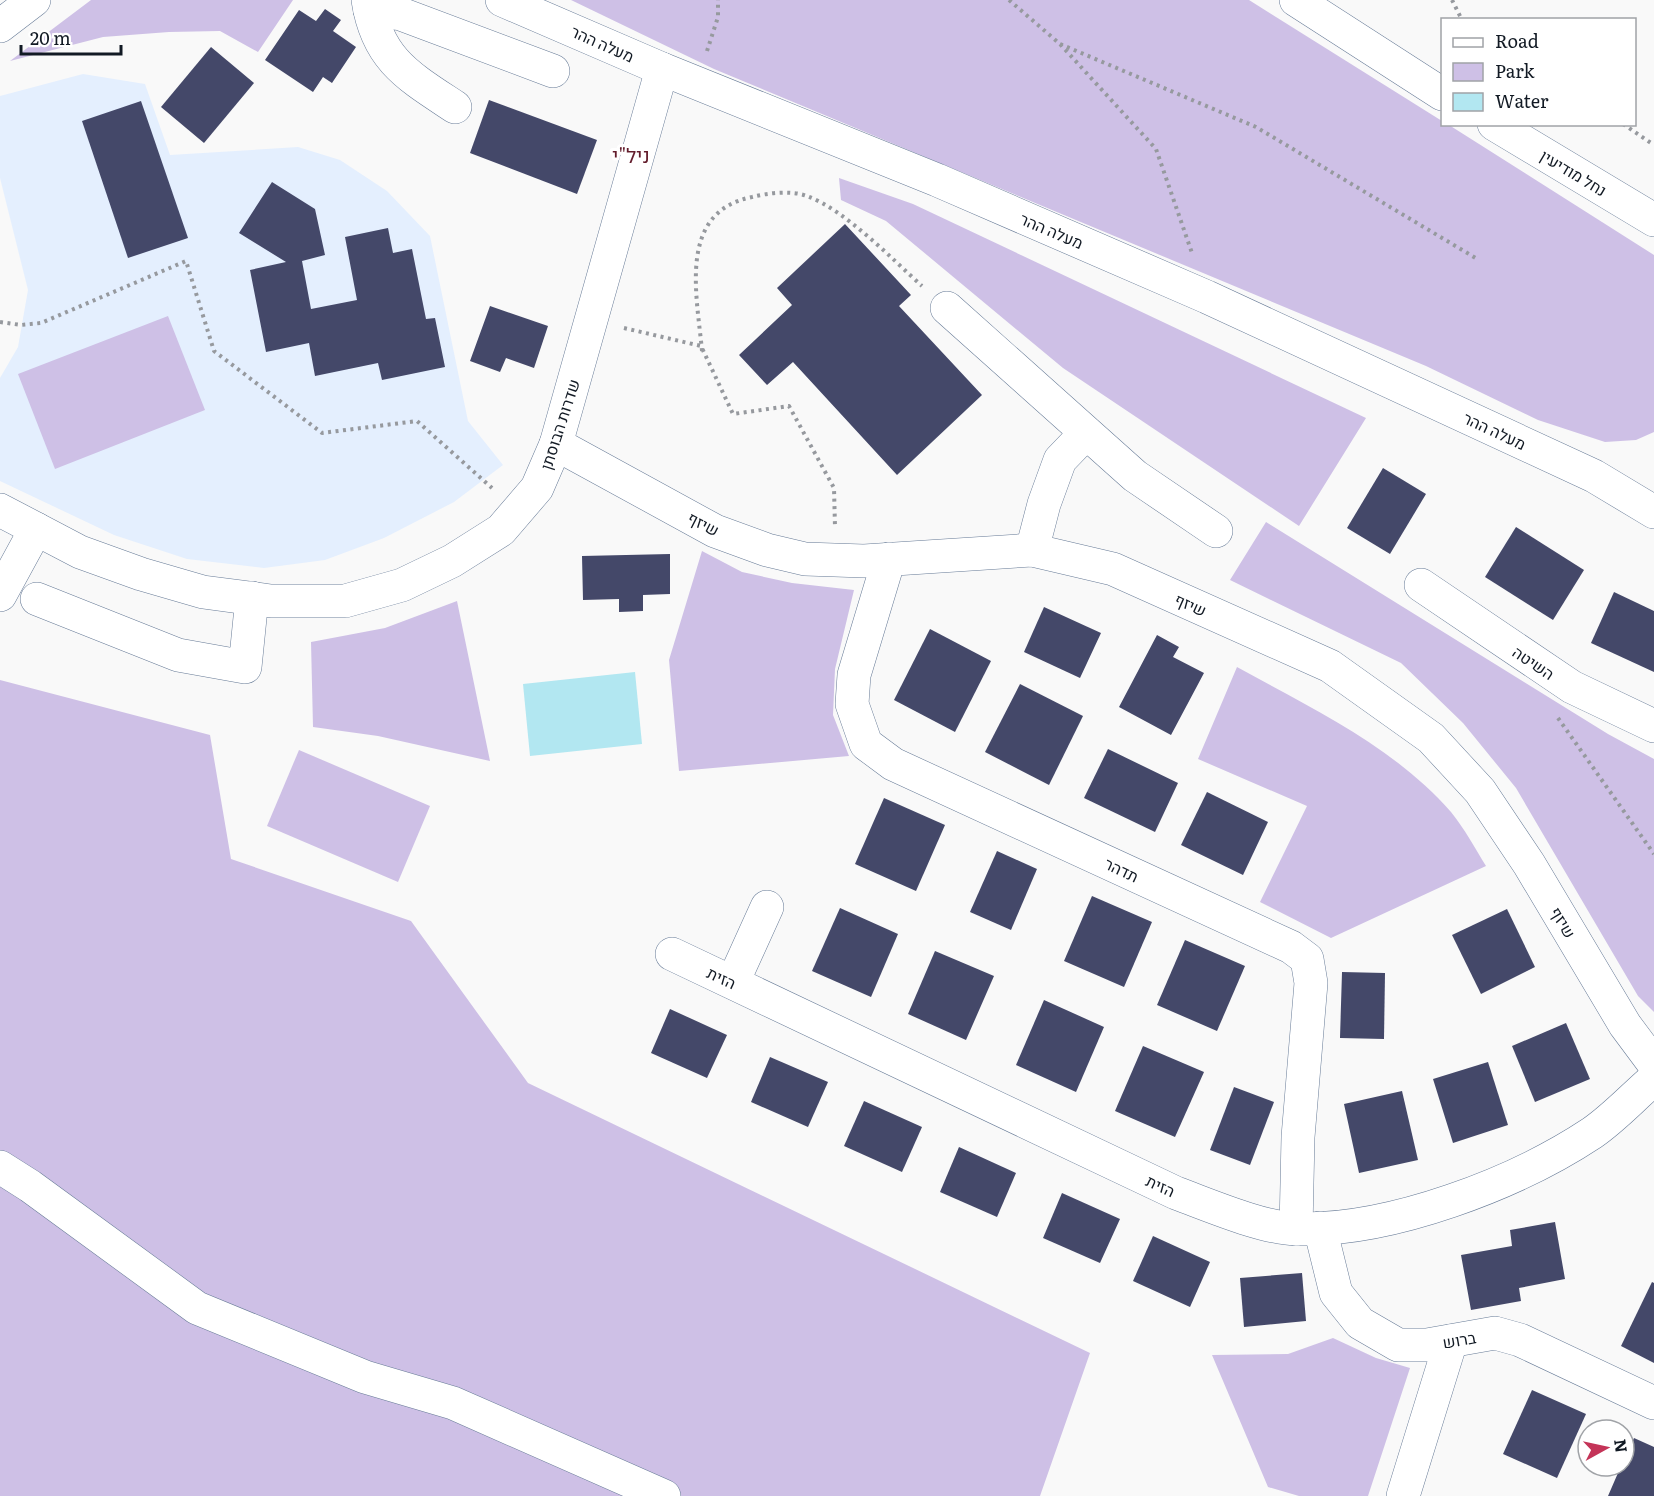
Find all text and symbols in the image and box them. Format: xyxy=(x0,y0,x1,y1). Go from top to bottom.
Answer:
scale bar xyxy=(21,18,122,56)
street label: מעלה ההר xyxy=(568,18,638,68)
legend xyxy=(1441,18,1636,126)
text: 20 m xyxy=(30,24,71,51)
text: Road xyxy=(1495,27,1539,54)
text: Park xyxy=(1495,57,1536,84)
text: Water xyxy=(1495,87,1549,114)
district label: ניל"י xyxy=(612,139,650,169)
street label: נחל מודיעין xyxy=(1536,143,1612,201)
street label: מעלה ההר xyxy=(1017,206,1087,254)
street label: שדרות הבוסתן xyxy=(533,376,585,472)
street label: מעלה ההר xyxy=(1460,405,1530,455)
street label: שיזף xyxy=(684,505,724,541)
street label: שיזף xyxy=(1171,586,1211,622)
street label: השיטה xyxy=(1508,639,1560,685)
street label: תדהר xyxy=(1101,851,1143,887)
street label: שיזף xyxy=(1545,902,1583,942)
street label: הזית xyxy=(703,960,741,994)
street label: הזית xyxy=(1142,1168,1180,1202)
street label: ברוש xyxy=(1440,1324,1478,1354)
north arrow xyxy=(1576,1418,1636,1478)
text: N xyxy=(1609,1437,1635,1454)

